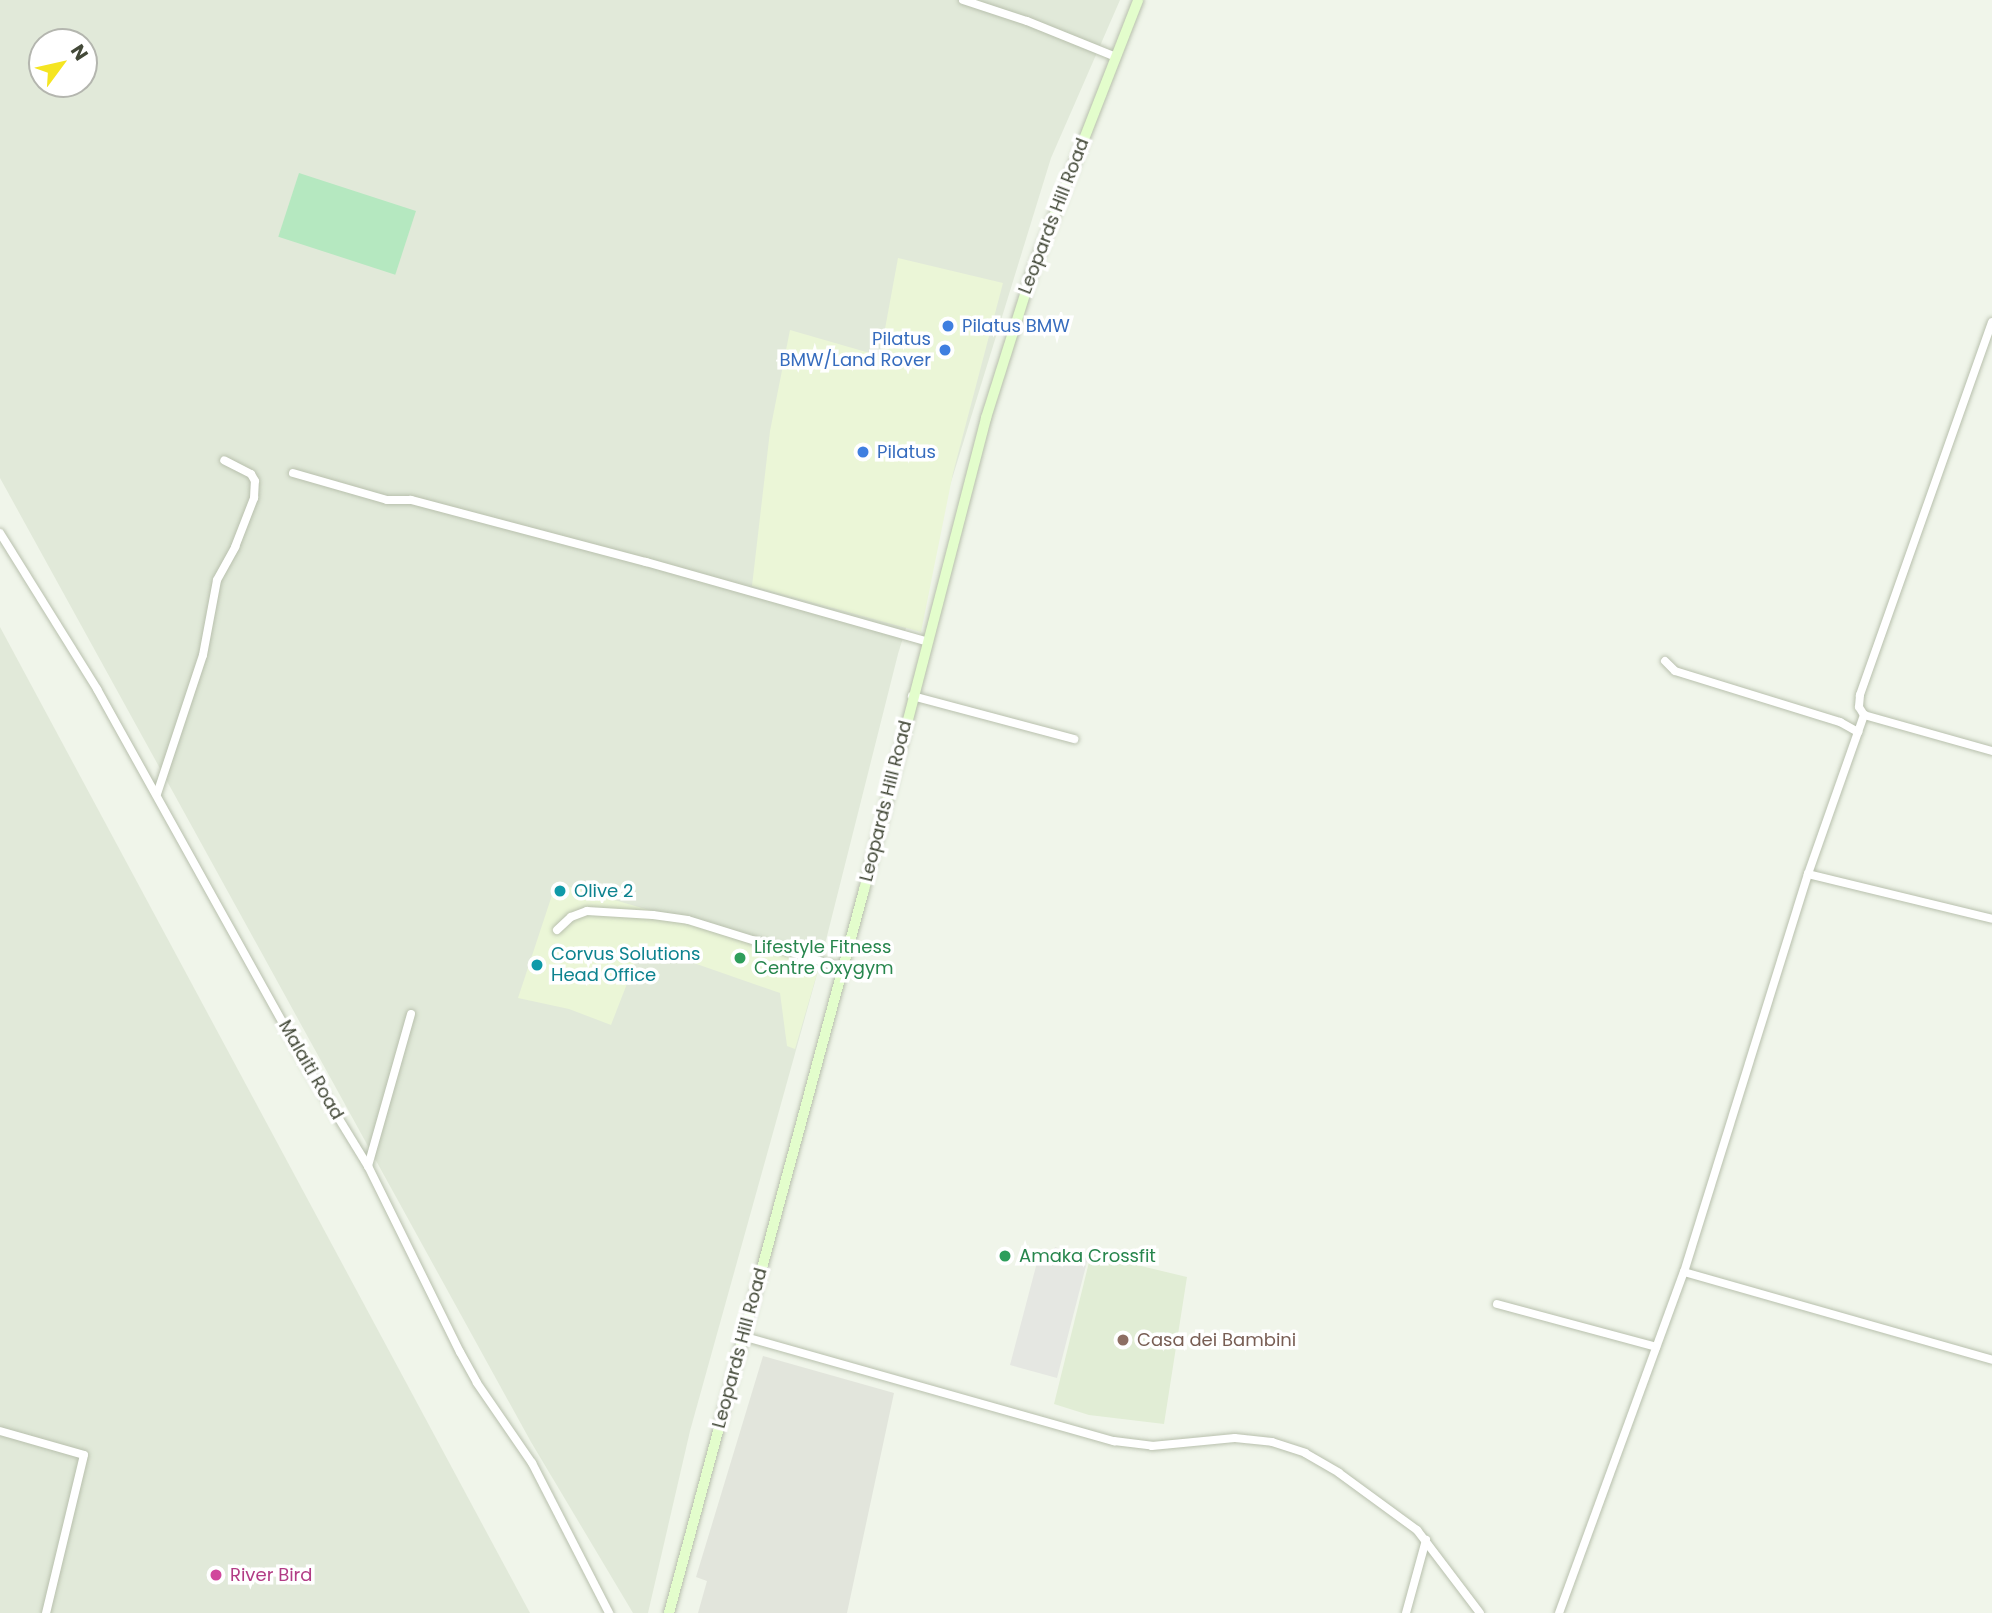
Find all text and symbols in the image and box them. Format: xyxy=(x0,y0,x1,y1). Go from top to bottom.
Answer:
north arrow xyxy=(28,28,98,98)
text: N xyxy=(64,39,95,66)
street label: Leopards Hill Road xyxy=(1014,135,1094,297)
place label: Pilatus BMW xyxy=(962,315,1070,337)
marker: Pilatus BMW xyxy=(940,318,956,334)
place label: Pilatus BMW/Land Rover xyxy=(779,329,931,372)
marker: Pilatus BMW/Land Rover xyxy=(937,342,953,358)
place label: Pilatus xyxy=(877,441,936,463)
marker: Pilatus xyxy=(855,444,871,460)
street label: Leopards Hill Road xyxy=(856,718,916,884)
place label: Olive 2 xyxy=(574,880,633,902)
marker: Olive 2 xyxy=(552,883,568,899)
place label: Lifestyle Fitness Centre Oxygym xyxy=(754,937,894,979)
place label: Corvus Solutions Head Office xyxy=(551,944,700,986)
marker: Lifestyle Fitness Centre Oxygym xyxy=(732,950,748,966)
marker: Corvus Solutions Head Office xyxy=(529,957,545,973)
street label: Malaiti Road xyxy=(274,1016,348,1124)
place label: Amaka Crossfit xyxy=(1019,1245,1156,1267)
marker: Amaka Crossfit xyxy=(997,1248,1013,1264)
street label: Leopards Hill Road xyxy=(708,1265,772,1431)
place label: Casa dei Bambini xyxy=(1137,1329,1296,1351)
marker: Casa dei Bambini xyxy=(1115,1332,1131,1348)
place label: River Bird xyxy=(230,1564,312,1586)
marker: River Bird xyxy=(208,1567,224,1583)

